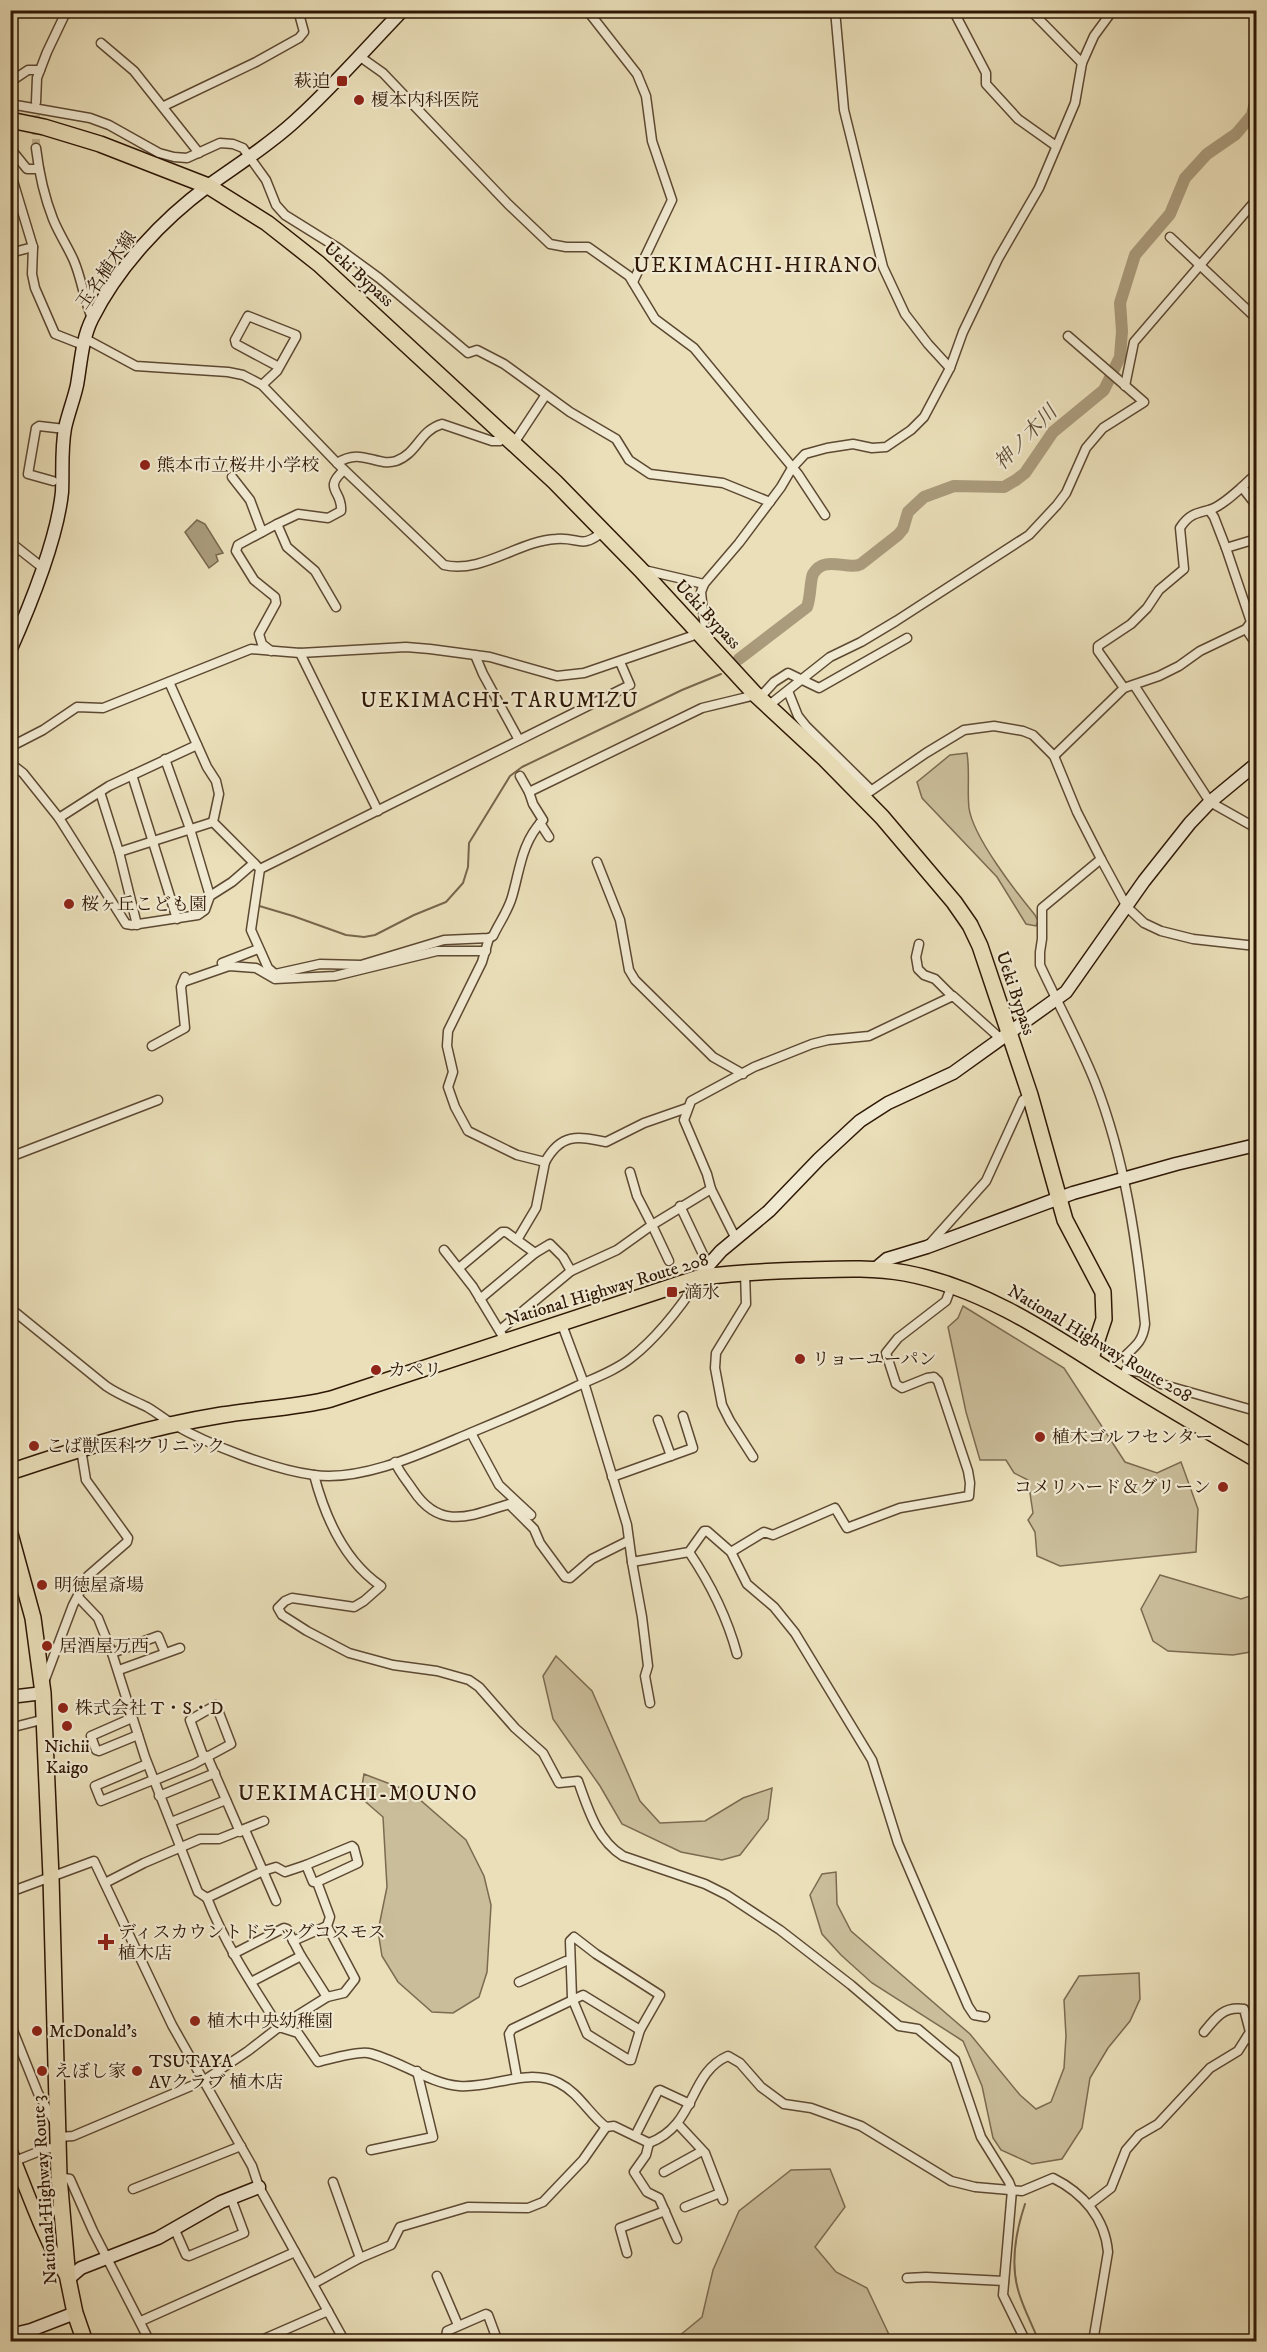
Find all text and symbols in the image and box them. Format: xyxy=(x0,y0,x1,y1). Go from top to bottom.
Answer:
place label: 萩迫 xyxy=(294,71,330,93)
marker: 萩迫 xyxy=(335,74,349,88)
place label: 榎本内科医院 xyxy=(371,90,479,112)
marker: 榎本内科医院 xyxy=(352,93,366,107)
street label: 玉名植木線 xyxy=(72,227,142,314)
street label: Ueki Bypass xyxy=(319,237,398,312)
district label: UEKIMACHI-HIRANO xyxy=(633,253,879,279)
water label: 神ノ木川 xyxy=(989,399,1064,475)
place label: 熊本市立桜井小学校 xyxy=(157,455,319,477)
marker: 熊本市立桜井小学校 xyxy=(138,458,152,472)
street label: Ueki Bypass xyxy=(670,575,745,654)
district label: UEKIMACHI-TARUMIZU xyxy=(361,688,639,714)
place label: 桜ヶ丘こども園 xyxy=(81,894,207,916)
marker: 桜ヶ丘こども園 xyxy=(62,897,76,911)
street label: Ueki Bypass xyxy=(990,949,1040,1038)
street label: National Highway Route 208 xyxy=(503,1249,711,1331)
street label: National Highway Route 208 xyxy=(1004,1280,1195,1408)
place label: 滴水 xyxy=(684,1282,720,1304)
marker: 滴水 xyxy=(665,1285,679,1299)
place label: リョーユーパン xyxy=(812,1349,937,1371)
marker: リョーユーパン xyxy=(793,1352,807,1366)
place label: カペリ xyxy=(388,1360,442,1382)
marker: カペリ xyxy=(369,1363,383,1377)
place label: 植木ゴルフセンター xyxy=(1052,1427,1213,1449)
marker: 植木ゴルフセンター xyxy=(1033,1430,1047,1444)
place label: こば獣医科クリニック xyxy=(46,1436,225,1458)
marker: こば獣医科クリニック xyxy=(27,1439,41,1453)
place label: コメリハード＆グリーン xyxy=(1014,1477,1211,1499)
marker: コメリハード＆グリーン xyxy=(1216,1480,1230,1494)
place label: 明徳屋斎場 xyxy=(54,1575,144,1597)
marker: 明徳屋斎場 xyxy=(35,1578,49,1592)
place label: 居酒屋万西 xyxy=(59,1636,149,1658)
marker: 居酒屋万西 xyxy=(40,1639,54,1653)
place label: 株式会社 T・S・D xyxy=(75,1698,223,1720)
marker: 株式会社 T・S・D xyxy=(56,1701,70,1715)
marker: Nichii Kaigo xyxy=(60,1719,74,1733)
place label: Nichii Kaigo xyxy=(44,1736,90,1779)
district label: UEKIMACHI-MOUNO xyxy=(238,1781,478,1807)
place label: ディスカウントドラッグコスモス 植木店 xyxy=(118,1922,386,1965)
marker: ディスカウントドラッグコスモス 植木店 xyxy=(99,1935,113,1949)
place label: 植木中央幼稚園 xyxy=(207,2011,333,2033)
marker: 植木中央幼稚園 xyxy=(188,2014,202,2028)
place label: McDonald's xyxy=(49,2021,137,2043)
marker: McDonald's xyxy=(30,2024,44,2038)
place label: TSUTAYA AVクラブ 植木店 xyxy=(149,2051,283,2094)
place label: えぼし家 xyxy=(54,2061,126,2083)
marker: えぼし家 xyxy=(35,2064,49,2078)
marker: TSUTAYA AVクラブ 植木店 xyxy=(130,2064,144,2078)
street label: National Highway Route 3 xyxy=(27,2094,63,2285)

